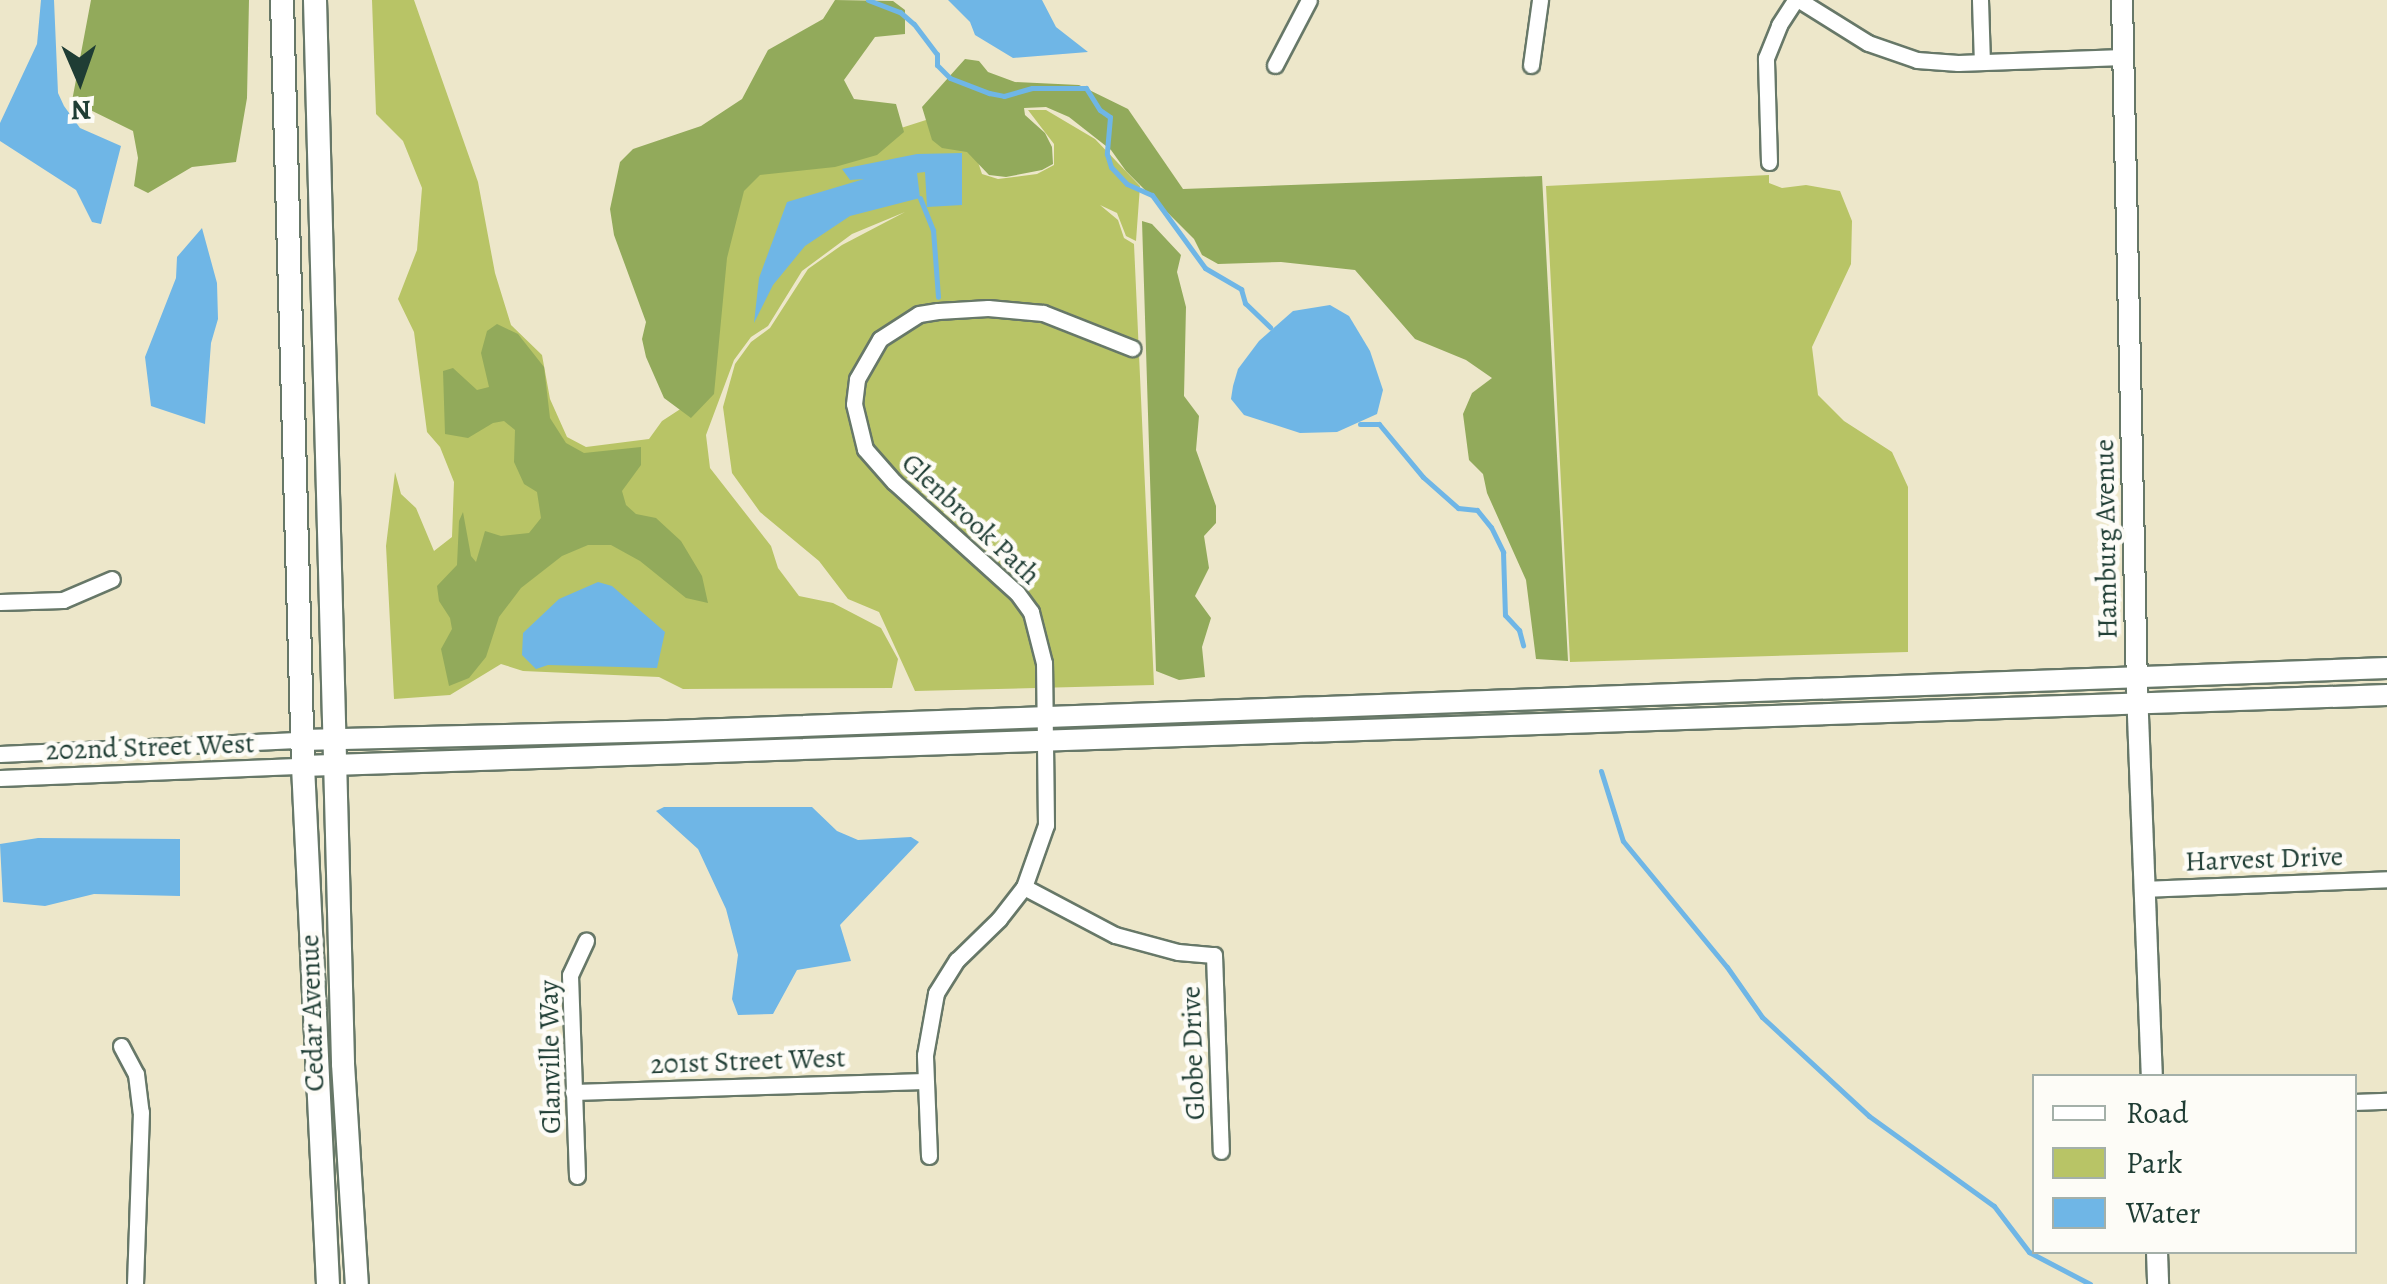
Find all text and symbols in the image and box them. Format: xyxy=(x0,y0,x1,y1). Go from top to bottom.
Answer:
north arrow xyxy=(30,30,130,130)
text: N xyxy=(70,91,92,129)
street label: Hamburg Avenue xyxy=(2087,439,2125,639)
street label: Glenbrook Path xyxy=(895,446,1047,592)
street label: 202nd Street West xyxy=(45,727,255,767)
street label: Harvest Drive xyxy=(2184,839,2344,879)
street label: Cedar Avenue xyxy=(292,934,332,1092)
street label: Glanville Way xyxy=(532,980,568,1134)
street label: Globe Drive xyxy=(1174,985,1212,1121)
street label: 201st Street West xyxy=(650,1041,846,1081)
legend xyxy=(2032,1074,2357,1254)
text: Road xyxy=(2126,1093,2188,1133)
text: Park xyxy=(2126,1143,2182,1183)
text: Water xyxy=(2126,1193,2200,1233)

